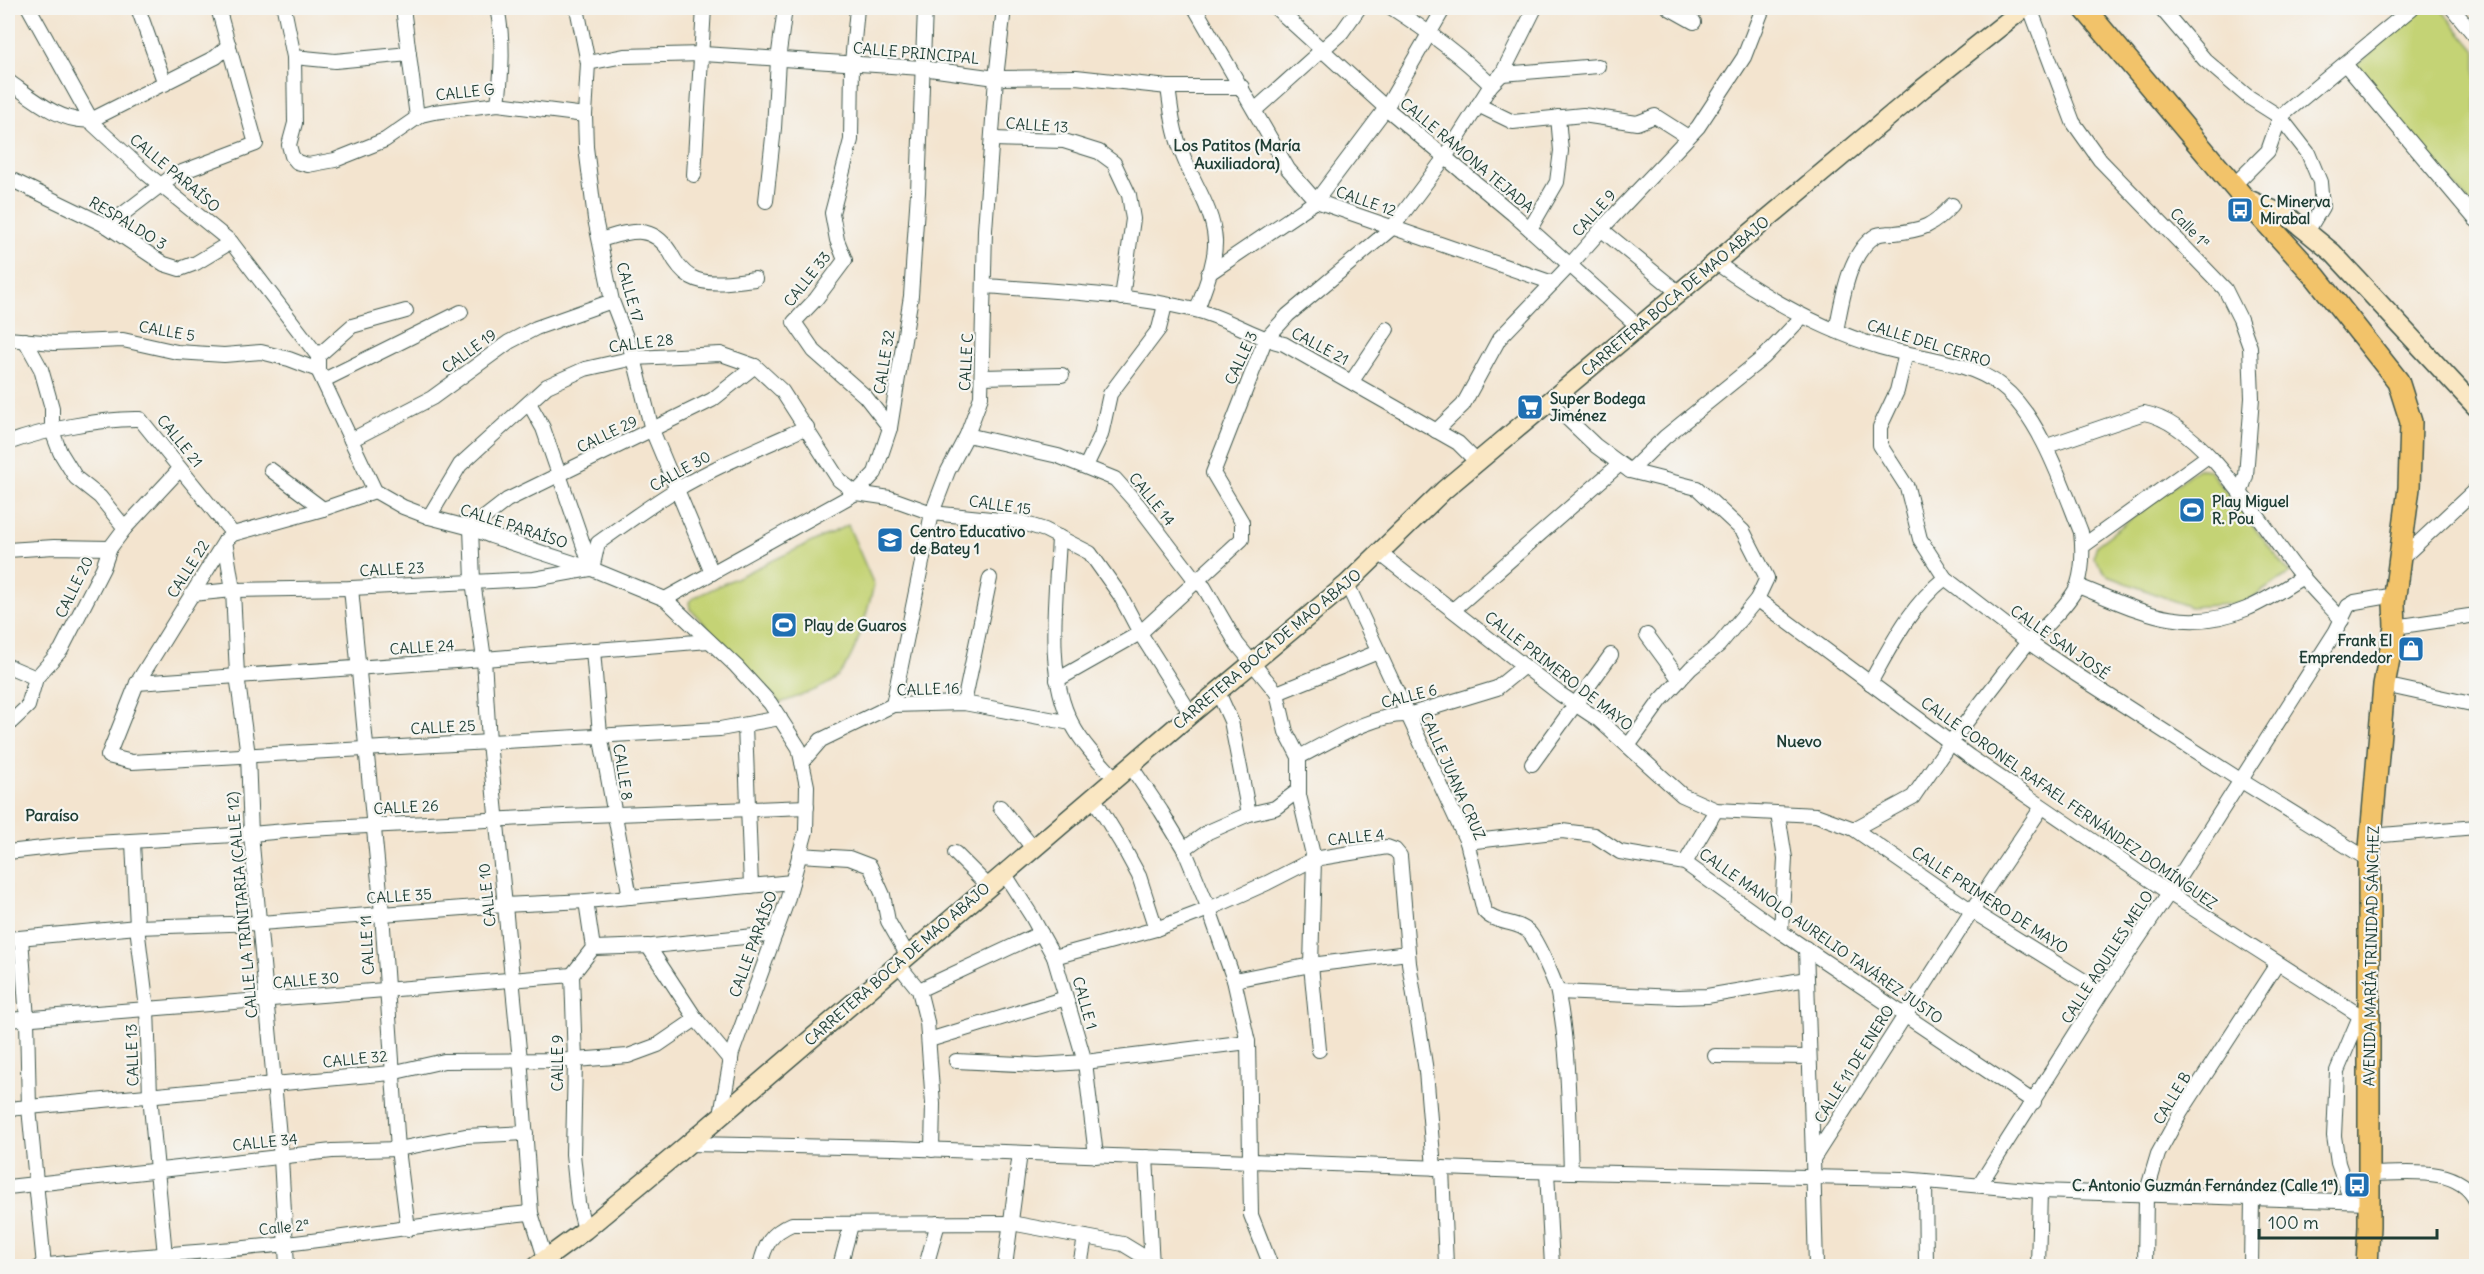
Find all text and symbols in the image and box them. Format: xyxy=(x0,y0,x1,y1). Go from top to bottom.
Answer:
street label: CALLE PRINCIPAL xyxy=(852,38,980,68)
street label: CALLE G xyxy=(435,79,496,105)
street label: CALLE RAMONA TEJADA xyxy=(1396,93,1538,217)
street label: CALLE 13 xyxy=(1005,113,1069,137)
street label: CALLE PARAÍSO xyxy=(126,130,224,216)
district label: Los Patitos (María Auxiliadora) xyxy=(1173,135,1301,174)
street label: CALLE 12 xyxy=(1333,182,1399,220)
street label: CALLE 9 xyxy=(1568,186,1620,240)
street label: RESPALDO 3 xyxy=(86,192,170,254)
place label: C. Minerva Mirabal xyxy=(2260,192,2331,228)
bus stop icon: C. Minerva Mirabal xyxy=(2225,195,2255,225)
street label: Calle 1ª xyxy=(2166,204,2214,252)
street label: CARRETERA BOCA DE MAO ABAJO xyxy=(1577,212,1773,380)
street label: CALLE 33 xyxy=(779,247,835,311)
street label: CALLE 17 xyxy=(612,260,648,324)
street label: CALLE DEL CERRO xyxy=(1865,315,1993,371)
street label: CALLE 5 xyxy=(137,317,197,345)
street label: CALLE 21 xyxy=(1288,323,1352,369)
street label: CALLE 19 xyxy=(438,325,500,377)
street label: CALLE 32 xyxy=(870,328,898,396)
street label: CALLE 3 xyxy=(1220,328,1262,388)
street label: CALLE 28 xyxy=(608,330,674,356)
street label: CALLE C xyxy=(955,332,977,392)
place label: Super Bodega Jiménez xyxy=(1550,389,1646,425)
supermarket icon: Super Bodega Jiménez xyxy=(1515,392,1545,422)
street label: CALLE 21 xyxy=(153,411,207,471)
street label: CALLE 29 xyxy=(574,411,640,457)
street label: CALLE 30 xyxy=(646,447,714,495)
street label: CALLE 14 xyxy=(1125,469,1179,530)
street label: CALLE 15 xyxy=(968,491,1032,519)
place label: Play Miguel R. Pou xyxy=(2212,492,2289,528)
sports icon: Play Miguel R. Pou xyxy=(2177,495,2207,525)
street label: CALLE PARAÍSO xyxy=(458,500,570,552)
place label: Centro Educativo de Batey 1 xyxy=(910,522,1026,559)
school or university icon: Centro Educativo de Batey 1 xyxy=(875,525,905,555)
street label: CALLE 22 xyxy=(163,537,213,601)
street label: CALLE 20 xyxy=(51,553,97,621)
street label: CALLE 23 xyxy=(359,558,425,580)
street label: CARRETERA BOCA DE MAO ABAJO xyxy=(1169,565,1365,733)
street label: CALLE SAN JOSÉ xyxy=(2007,601,2113,683)
street label: CALLE PRIMERO DE MAYO xyxy=(1481,607,1637,735)
sports icon: Play de Guaros xyxy=(769,610,799,640)
place label: Play de Guaros xyxy=(804,616,907,636)
place label: Frank El Emprendedor xyxy=(2299,631,2393,668)
shop icon: Frank El Emprendedor xyxy=(2396,634,2426,664)
street label: CALLE 24 xyxy=(389,635,455,659)
street label: CALLE 16 xyxy=(896,678,960,700)
street label: CALLE 6 xyxy=(1379,680,1439,712)
street label: CALLE CORONEL RAFAEL FERNÁNDEZ DOMÍNGUEZ xyxy=(1917,693,2221,913)
street label: CALLE JUANA CRUZ xyxy=(1416,709,1490,843)
street label: CALLE 25 xyxy=(410,716,476,738)
district label: Nuevo xyxy=(1776,731,1822,751)
street label: CALLE 8 xyxy=(609,742,637,802)
street label: CALLE LA TRINITARIA (CALLE 12) xyxy=(223,791,261,1019)
street label: CALLE 26 xyxy=(373,796,439,818)
district label: Paraíso xyxy=(25,805,79,825)
street label: CALLE 4 xyxy=(1327,825,1386,849)
street label: AVENIDA MARÍA TRINIDAD SÁNCHEZ xyxy=(2359,825,2383,1086)
street label: CALLE PRIMERO DE MAYO xyxy=(1908,842,2072,958)
street label: CALLE MANOLO AURELIO TAVÁREZ JUSTO xyxy=(1695,844,1947,1028)
street label: CALLE 10 xyxy=(474,862,500,928)
street label: CARRETERA BOCA DE MAO ABAJO xyxy=(800,878,994,1050)
street label: CALLE 35 xyxy=(366,884,432,908)
street label: CALLE AQUILES MELO xyxy=(2057,887,2157,1027)
street label: CALLE PARAÍSO xyxy=(725,888,781,1000)
street label: CALLE 11 xyxy=(356,914,378,976)
street label: CALLE 30 xyxy=(272,968,340,992)
street label: CALLE 1 xyxy=(1068,974,1102,1032)
street label: CALLE 11 DE ENERO xyxy=(1810,1001,1898,1127)
street label: CALLE 13 xyxy=(121,1023,143,1087)
street label: CALLE 9 xyxy=(548,1035,567,1091)
street label: CALLE 32 xyxy=(322,1046,388,1072)
street label: CALLE B xyxy=(2149,1068,2195,1128)
street label: CALLE 34 xyxy=(231,1129,299,1155)
bus stop icon: C. Antonio Guzmán Fernández (Calle 1ª) xyxy=(2342,1170,2372,1200)
place label: C. Antonio Guzmán Fernández (Calle 1ª) xyxy=(2072,1176,2338,1196)
scale bar xyxy=(2259,1202,2438,1240)
text: 100 m xyxy=(2268,1211,2319,1234)
street label: Calle 2ª xyxy=(258,1215,310,1239)

